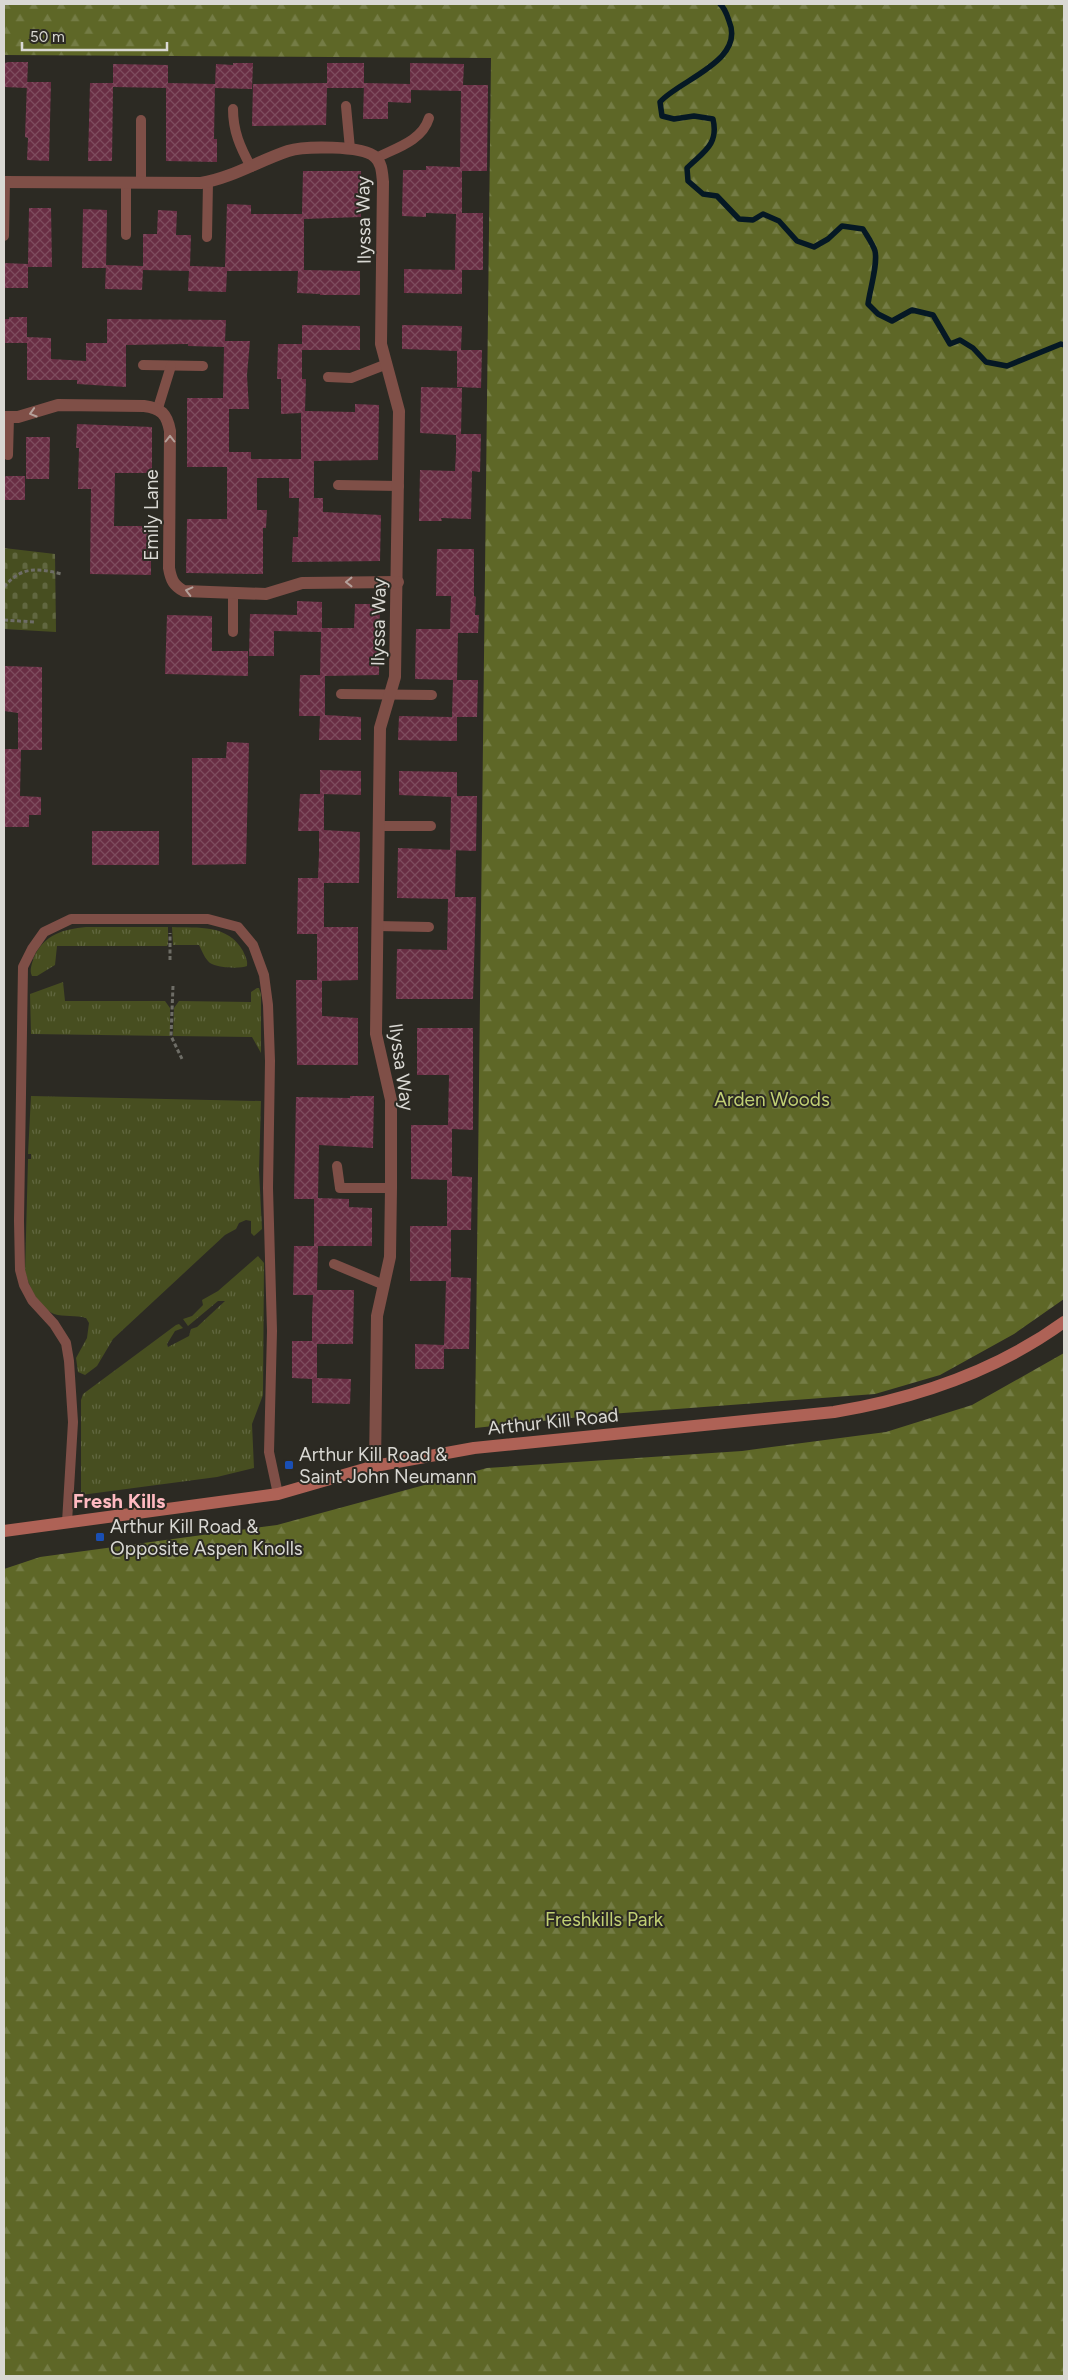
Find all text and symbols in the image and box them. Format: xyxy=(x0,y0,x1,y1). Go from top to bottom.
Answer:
scale bar xyxy=(22,20,168,52)
text: 50 m xyxy=(30,28,65,46)
street label: Ilyssa Way xyxy=(351,176,376,264)
one-way arrow xyxy=(29,407,37,417)
one-way arrow xyxy=(165,435,175,443)
street label: Emily Lane xyxy=(140,469,163,561)
one-way arrow xyxy=(345,577,352,587)
street label: Ilyssa Way xyxy=(366,578,391,666)
one-way arrow xyxy=(184,586,193,597)
street label: Ilyssa Way xyxy=(384,1022,419,1112)
park label: Arden Woods xyxy=(714,1088,830,1111)
street label: Arthur Kill Road xyxy=(486,1403,620,1440)
place label: Arthur Kill Road & Saint John Neumann xyxy=(299,1443,477,1488)
marker: Arthur Kill Road & Saint John Neumann xyxy=(283,1459,295,1471)
district label: Fresh Kills xyxy=(73,1489,165,1513)
place label: Arthur Kill Road & Opposite Aspen Knolls xyxy=(110,1515,303,1560)
marker: Arthur Kill Road & Opposite Aspen Knolls xyxy=(94,1531,106,1543)
park label: Freshkills Park xyxy=(545,1908,664,1931)

